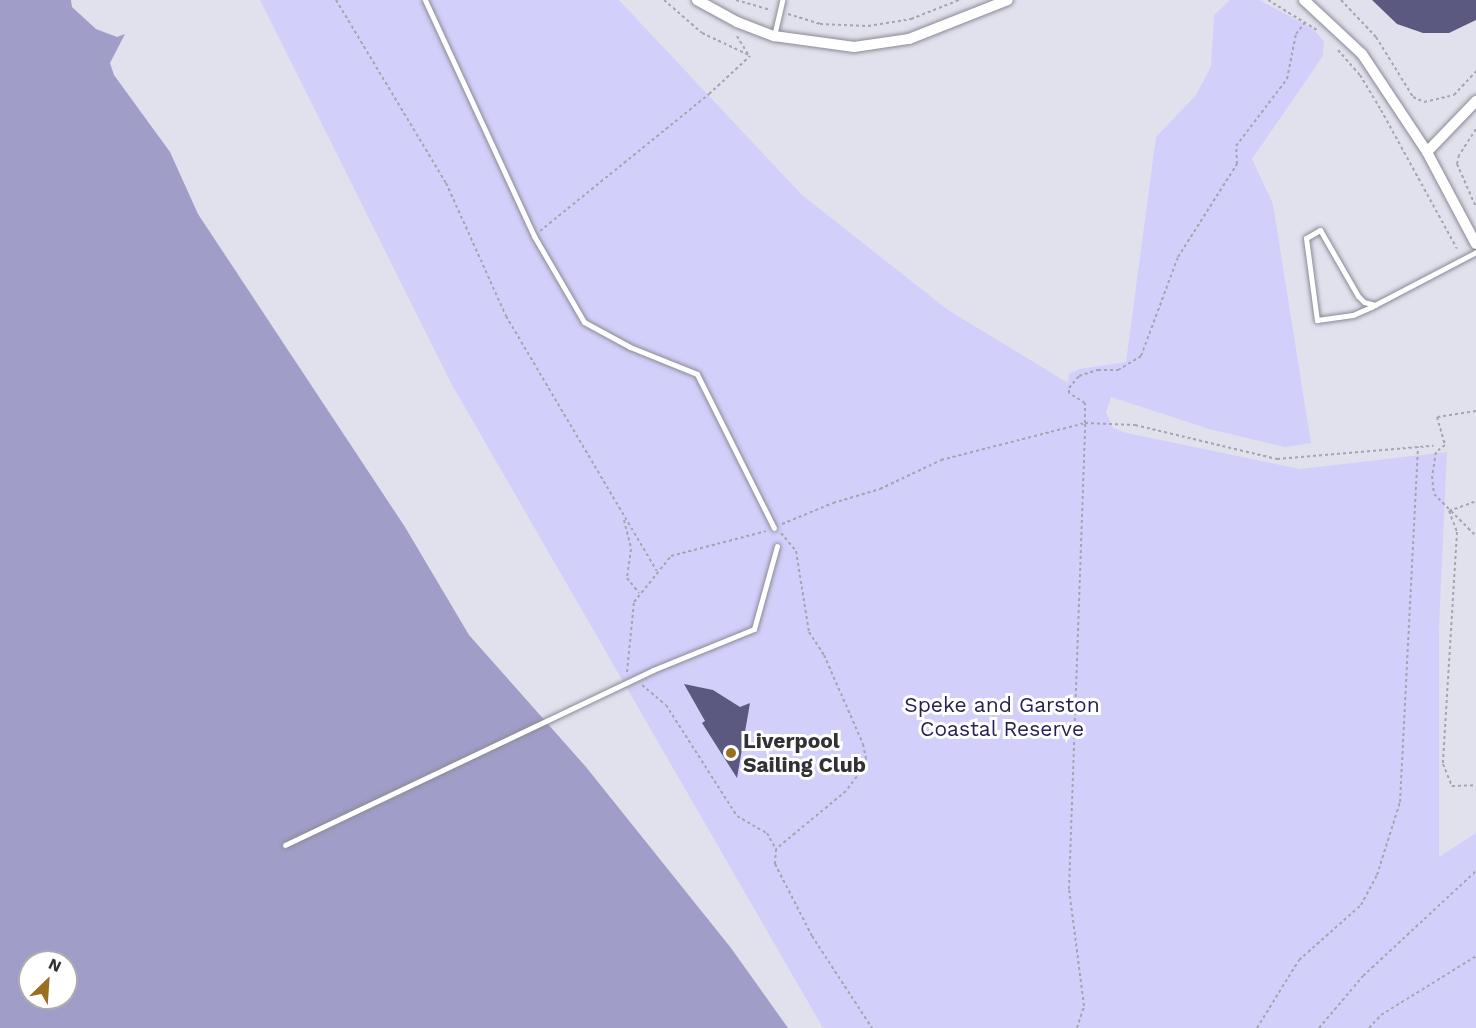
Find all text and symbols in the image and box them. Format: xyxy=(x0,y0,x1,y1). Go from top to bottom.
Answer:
park label: Speke and Garston Coastal Reserve xyxy=(904,692,1100,742)
place label: Liverpool Sailing Club xyxy=(743,728,866,778)
marker: Liverpool Sailing Club xyxy=(724,746,738,760)
north arrow xyxy=(18,950,78,1010)
text: N xyxy=(46,954,64,976)

